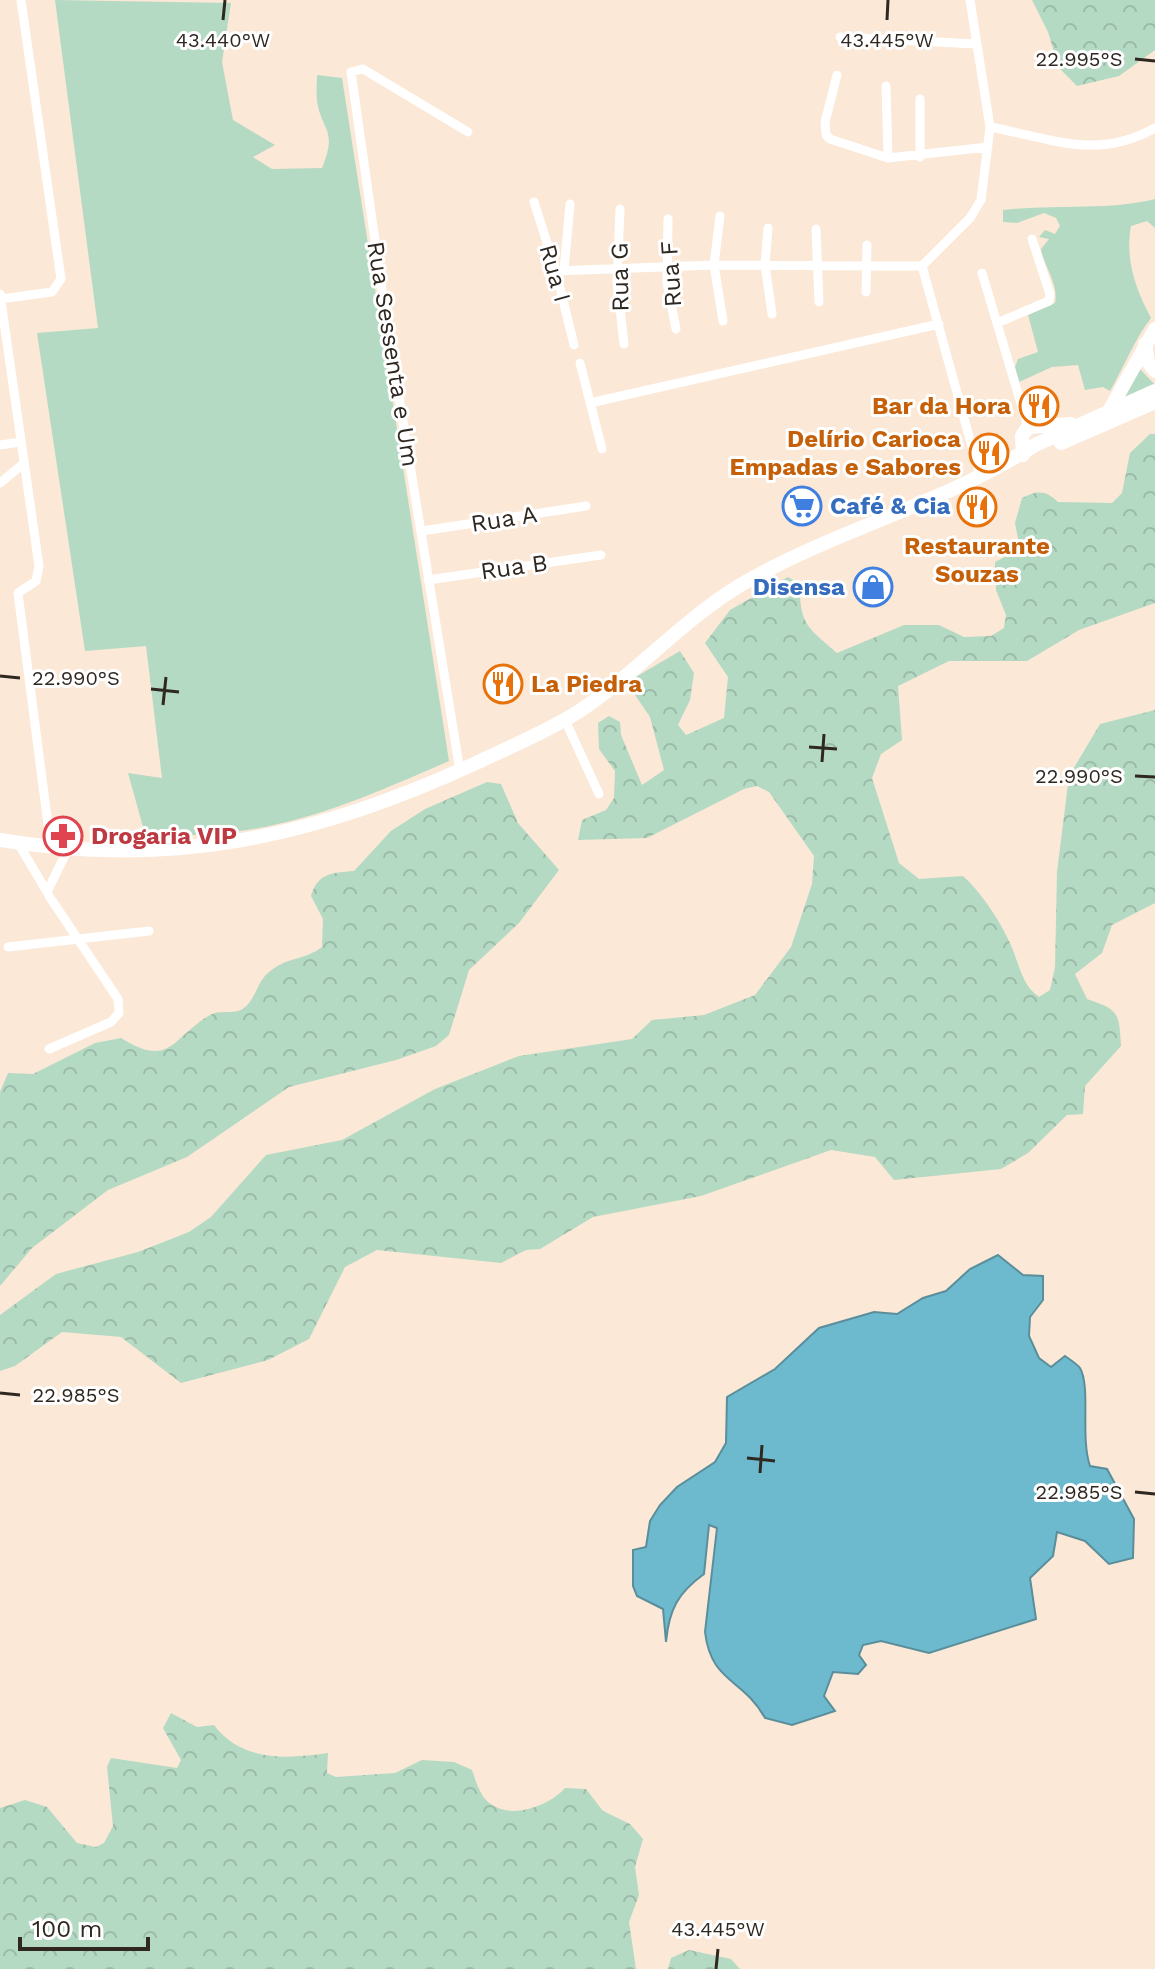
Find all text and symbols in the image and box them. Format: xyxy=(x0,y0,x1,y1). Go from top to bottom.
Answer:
text: 43.440°W xyxy=(176,28,270,52)
text: 43.445°W xyxy=(840,28,934,52)
text: 22.995°S xyxy=(1036,47,1122,71)
street label: Rua Sessenta e Um xyxy=(361,239,425,469)
street label: Rua F xyxy=(655,240,687,308)
street label: Rua I xyxy=(533,241,577,305)
street label: Rua G xyxy=(605,242,635,312)
restaurant icon: Bar da Hora xyxy=(1018,385,1060,427)
place label: Bar da Hora xyxy=(872,392,1011,420)
place label: Delírio Carioca Empadas e Sabores xyxy=(730,425,961,481)
restaurant icon: Delírio Carioca Empadas e Sabores xyxy=(968,432,1010,474)
supermarket icon: Café & Cia xyxy=(781,485,823,527)
restaurant icon: Restaurante Souzas xyxy=(956,486,998,528)
place label: Café & Cia xyxy=(830,492,950,520)
street label: Rua A xyxy=(469,500,539,538)
place label: Restaurante Souzas xyxy=(904,532,1050,588)
street label: Rua B xyxy=(479,548,549,586)
shop icon: Disensa xyxy=(852,566,894,608)
place label: Disensa xyxy=(753,573,845,601)
restaurant icon: La Piedra xyxy=(482,663,524,705)
text: 22.990°S xyxy=(32,666,120,690)
place label: La Piedra xyxy=(531,670,642,698)
text: 22.990°S xyxy=(1035,764,1123,788)
pharmacy icon: Drogaria VIP xyxy=(42,815,84,857)
place label: Drogaria VIP xyxy=(91,822,237,850)
text: 22.985°S xyxy=(33,1383,119,1407)
text: 22.985°S xyxy=(1036,1480,1122,1504)
scale bar xyxy=(20,1901,148,1951)
text: 100 m xyxy=(32,1915,102,1943)
text: 43.445°W xyxy=(671,1917,765,1941)

